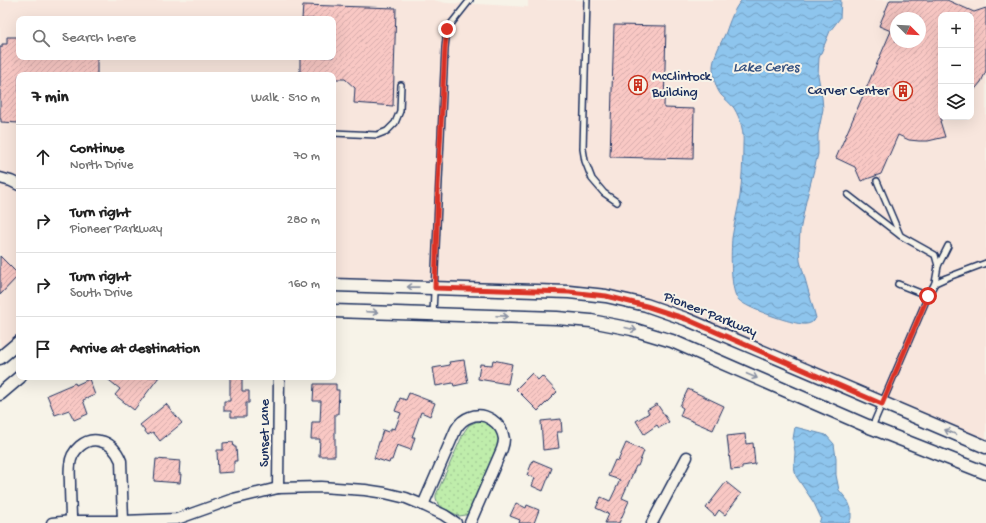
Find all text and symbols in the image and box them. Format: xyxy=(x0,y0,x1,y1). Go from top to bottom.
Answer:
north arrow xyxy=(890,12,926,48)
map controls xyxy=(938,12,974,120)
button: + xyxy=(938,12,974,48)
search box xyxy=(16,16,336,60)
route end xyxy=(438,20,456,38)
icon: search xyxy=(30,27,52,49)
text: Search here xyxy=(62,29,136,47)
button: − xyxy=(938,48,974,84)
water label: Lake Ceres xyxy=(733,59,801,77)
place label: McClintock Building xyxy=(651,69,713,102)
building icon: McClintock Building xyxy=(627,74,649,96)
building icon: Carver Center xyxy=(892,80,914,102)
place label: Carver Center xyxy=(808,83,890,100)
button: layers xyxy=(938,84,974,120)
text: 7 min xyxy=(32,88,69,108)
text: Walk · 510 m xyxy=(251,91,320,106)
text: Continue xyxy=(70,140,124,158)
icon: ahead xyxy=(32,146,54,168)
text: 70 m xyxy=(294,149,320,164)
text: North Drive xyxy=(70,158,134,173)
text: Turn right xyxy=(70,204,130,222)
icon: right xyxy=(32,210,54,232)
text: 280 m xyxy=(287,213,320,228)
text: Pioneer Parkway xyxy=(70,222,163,237)
text: Turn right xyxy=(70,268,130,286)
icon: right xyxy=(32,274,54,296)
text: 160 m xyxy=(288,277,320,292)
one-way arrow xyxy=(407,283,420,291)
text: South Drive xyxy=(70,286,133,301)
route start xyxy=(919,287,937,305)
street label: Pioneer Parkway xyxy=(660,288,759,342)
one-way arrow xyxy=(365,309,378,316)
one-way arrow xyxy=(495,312,508,320)
one-way arrow xyxy=(624,326,637,334)
icon: arrive xyxy=(32,338,54,360)
text: Arrive at destination xyxy=(70,340,200,358)
one-way arrow xyxy=(746,373,758,380)
street label: Sunset Lane xyxy=(257,398,274,467)
one-way arrow xyxy=(944,428,956,436)

